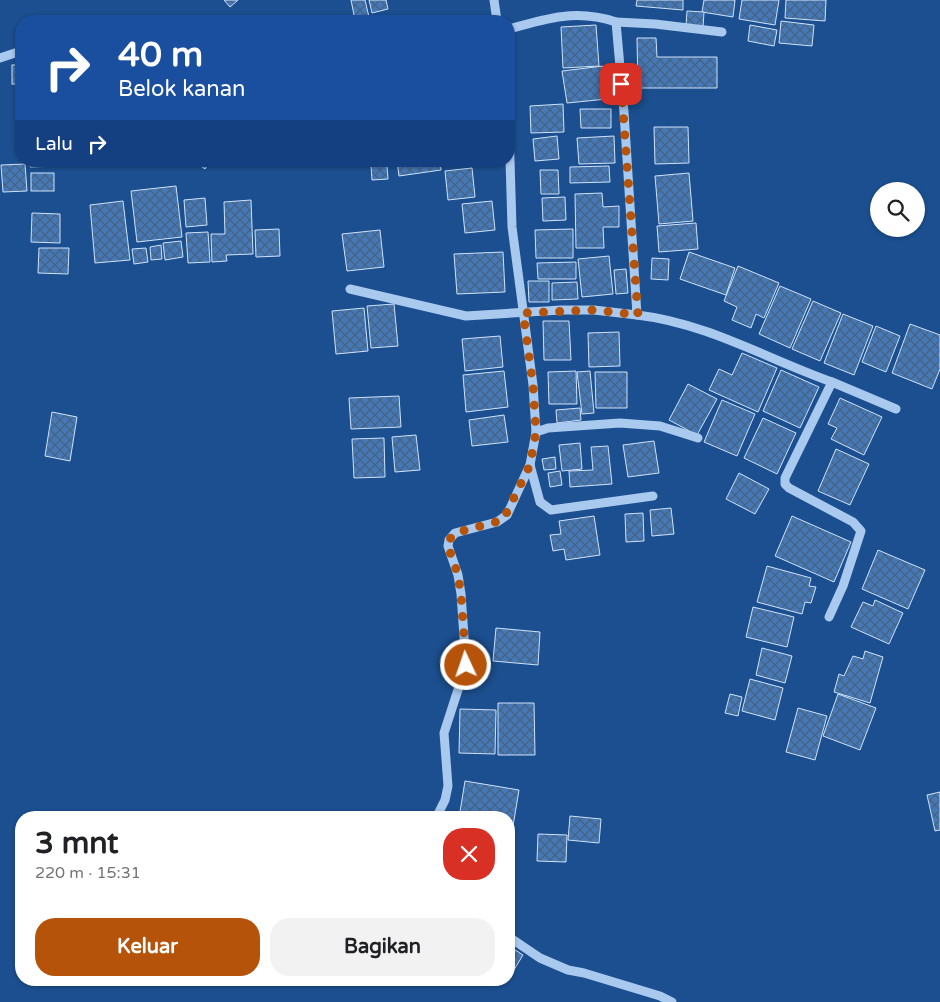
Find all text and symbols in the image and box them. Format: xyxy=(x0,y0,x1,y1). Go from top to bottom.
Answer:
text: 40 m xyxy=(118,34,203,76)
icon: right xyxy=(35,35,100,100)
pin xyxy=(600,63,642,105)
icon: arrive xyxy=(607,70,635,98)
text: Belok kanan xyxy=(118,76,245,102)
icon: right xyxy=(83,130,111,158)
text: Lalu xyxy=(35,133,73,155)
map controls xyxy=(870,182,925,237)
button: search xyxy=(870,182,925,237)
position arrow xyxy=(439,638,491,690)
text: 3 mnt xyxy=(35,825,119,862)
button: close xyxy=(443,828,495,880)
text: 220 m · 15:31 xyxy=(35,863,141,883)
button: Keluar xyxy=(35,918,260,976)
button: Bagikan xyxy=(270,918,495,976)

